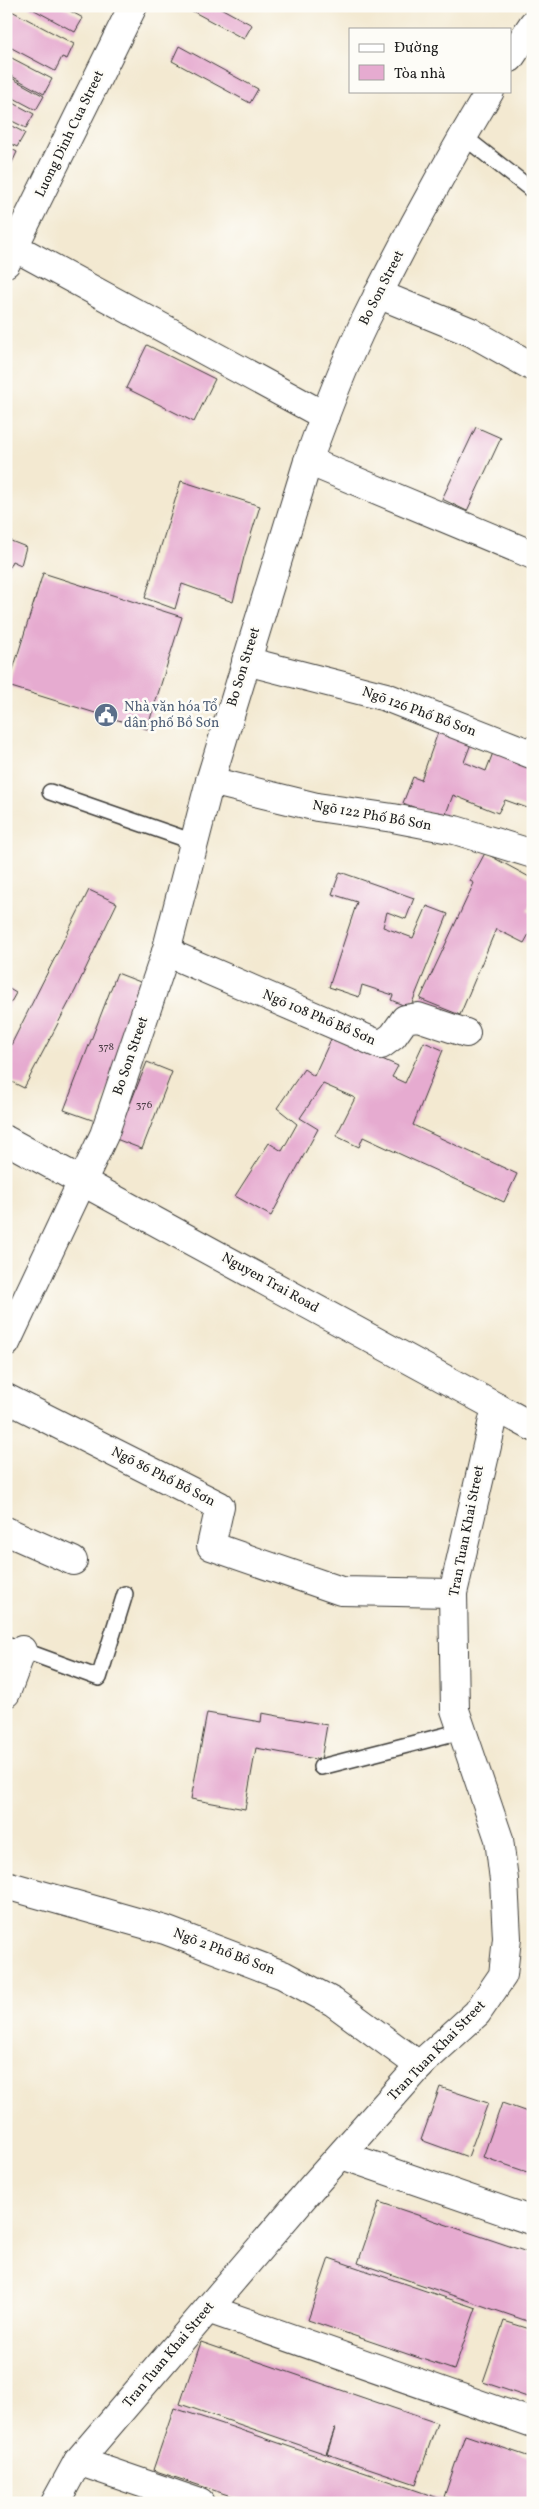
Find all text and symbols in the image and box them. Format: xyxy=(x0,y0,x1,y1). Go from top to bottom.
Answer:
legend xyxy=(349,28,512,92)
text: Đường xyxy=(394,38,439,59)
text: Tòa nhà xyxy=(394,64,446,85)
street label: Luong Dinh Cua Street xyxy=(31,67,109,201)
street label: Bo Son Street xyxy=(355,247,409,329)
street label: Bo Son Street xyxy=(223,625,265,709)
street label: Ngõ 126 Phố Bồ Sơn xyxy=(359,683,479,741)
place label: Nhà văn hóa Tổ dân phố Bồ Sơn xyxy=(124,698,219,733)
public building icon: Nhà văn hóa Tổ dân phố Bồ Sơn xyxy=(93,702,119,728)
street label: Ngõ 122 Phố Bồ Sơn xyxy=(311,796,433,836)
street label: Ngõ 108 Phố Bồ Sơn xyxy=(260,986,378,1050)
street label: Bo Son Street xyxy=(109,1014,153,1098)
house number: 378 xyxy=(98,1040,115,1055)
house number: 376 xyxy=(136,1098,153,1113)
street label: Nguyen Trai Road xyxy=(218,1248,322,1318)
street label: Ngõ 86 Phố Bồ Sơn xyxy=(108,1443,218,1511)
street label: Tran Tuan Khai Street xyxy=(445,1464,489,1598)
street label: Ngõ 2 Phố Bồ Sơn xyxy=(170,1924,278,1980)
street label: Tran Tuan Khai Street xyxy=(384,1996,490,2106)
street label: Tran Tuan Khai Street xyxy=(119,2298,219,2412)

